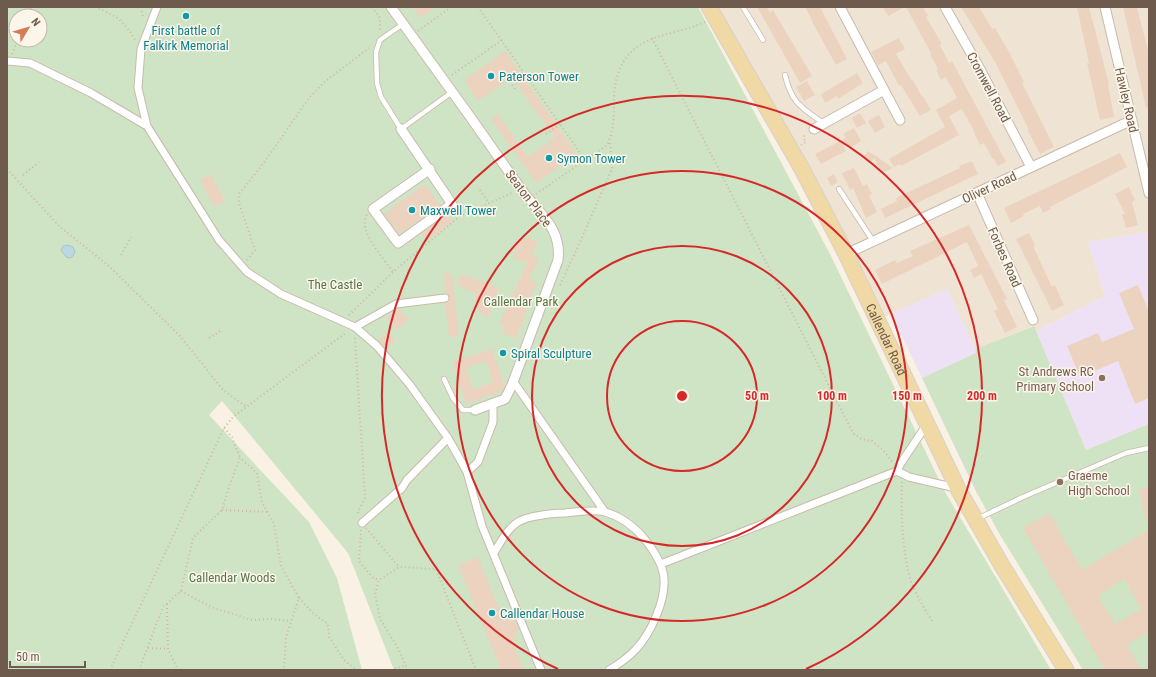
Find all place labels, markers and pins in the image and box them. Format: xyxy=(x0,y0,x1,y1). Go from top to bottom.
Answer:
marker: First battle of Falkirk Memorial xyxy=(181,11,191,21)
place label: First battle of Falkirk Memorial xyxy=(143,23,229,53)
place label: Paterson Tower xyxy=(499,69,579,84)
marker: Paterson Tower xyxy=(486,71,496,81)
place label: Symon Tower xyxy=(557,151,626,166)
marker: Symon Tower xyxy=(544,153,554,163)
place label: Maxwell Tower xyxy=(420,203,496,218)
marker: Maxwell Tower xyxy=(407,205,417,215)
place label: Spiral Sculpture xyxy=(511,346,592,361)
marker: Spiral Sculpture xyxy=(498,348,508,358)
place label: St Andrews RC Primary School xyxy=(1016,364,1094,394)
marker: St Andrews RC Primary School xyxy=(1097,373,1107,383)
centre of rings xyxy=(675,389,689,403)
place label: Graeme High School xyxy=(1068,468,1130,498)
marker: Graeme High School xyxy=(1055,477,1065,487)
place label: Callendar House xyxy=(500,606,584,621)
marker: Callendar House xyxy=(487,608,497,618)

